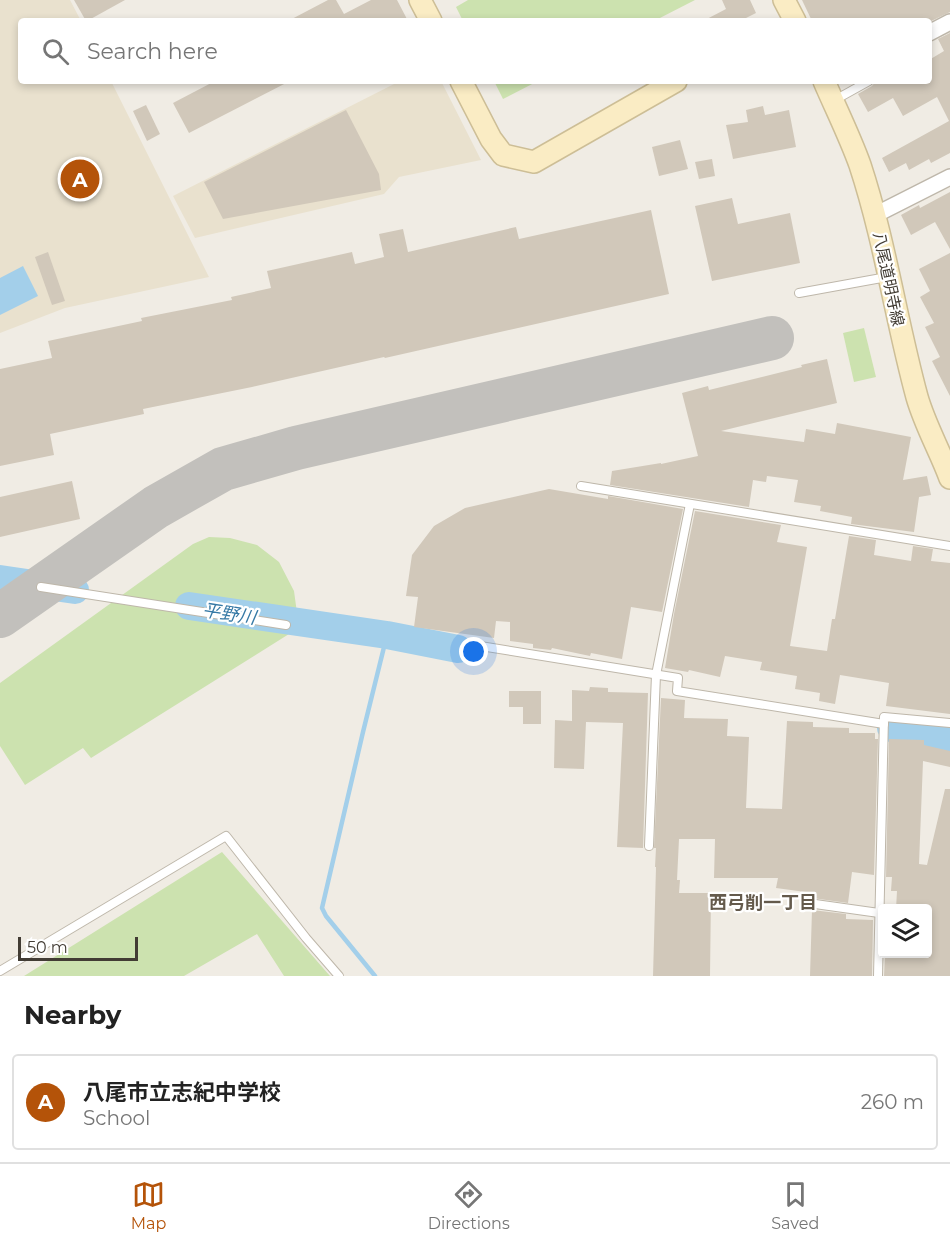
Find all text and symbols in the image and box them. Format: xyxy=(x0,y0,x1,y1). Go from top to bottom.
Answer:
search box xyxy=(18,18,932,84)
icon: search xyxy=(39,35,72,68)
text: Search here xyxy=(87,38,218,65)
pin: A xyxy=(60,156,100,201)
street label: 八尾道明寺線 xyxy=(869,230,908,328)
water label: 平野川 xyxy=(201,599,259,629)
your location xyxy=(459,637,488,666)
district label: 西弓削一丁目 xyxy=(709,892,817,914)
map controls xyxy=(878,904,932,958)
button: layers xyxy=(878,904,932,958)
scale bar xyxy=(18,934,138,962)
text: 50 m xyxy=(27,938,68,957)
text: Nearby xyxy=(24,999,121,1031)
text: 八尾市立志紀中学校 xyxy=(83,1079,281,1106)
text: A xyxy=(38,1090,53,1114)
text: 260 m xyxy=(861,1090,924,1114)
text: School xyxy=(83,1106,150,1130)
tab: Map xyxy=(131,1178,166,1233)
tab: Directions xyxy=(428,1178,510,1233)
tab: Saved xyxy=(771,1178,819,1233)

